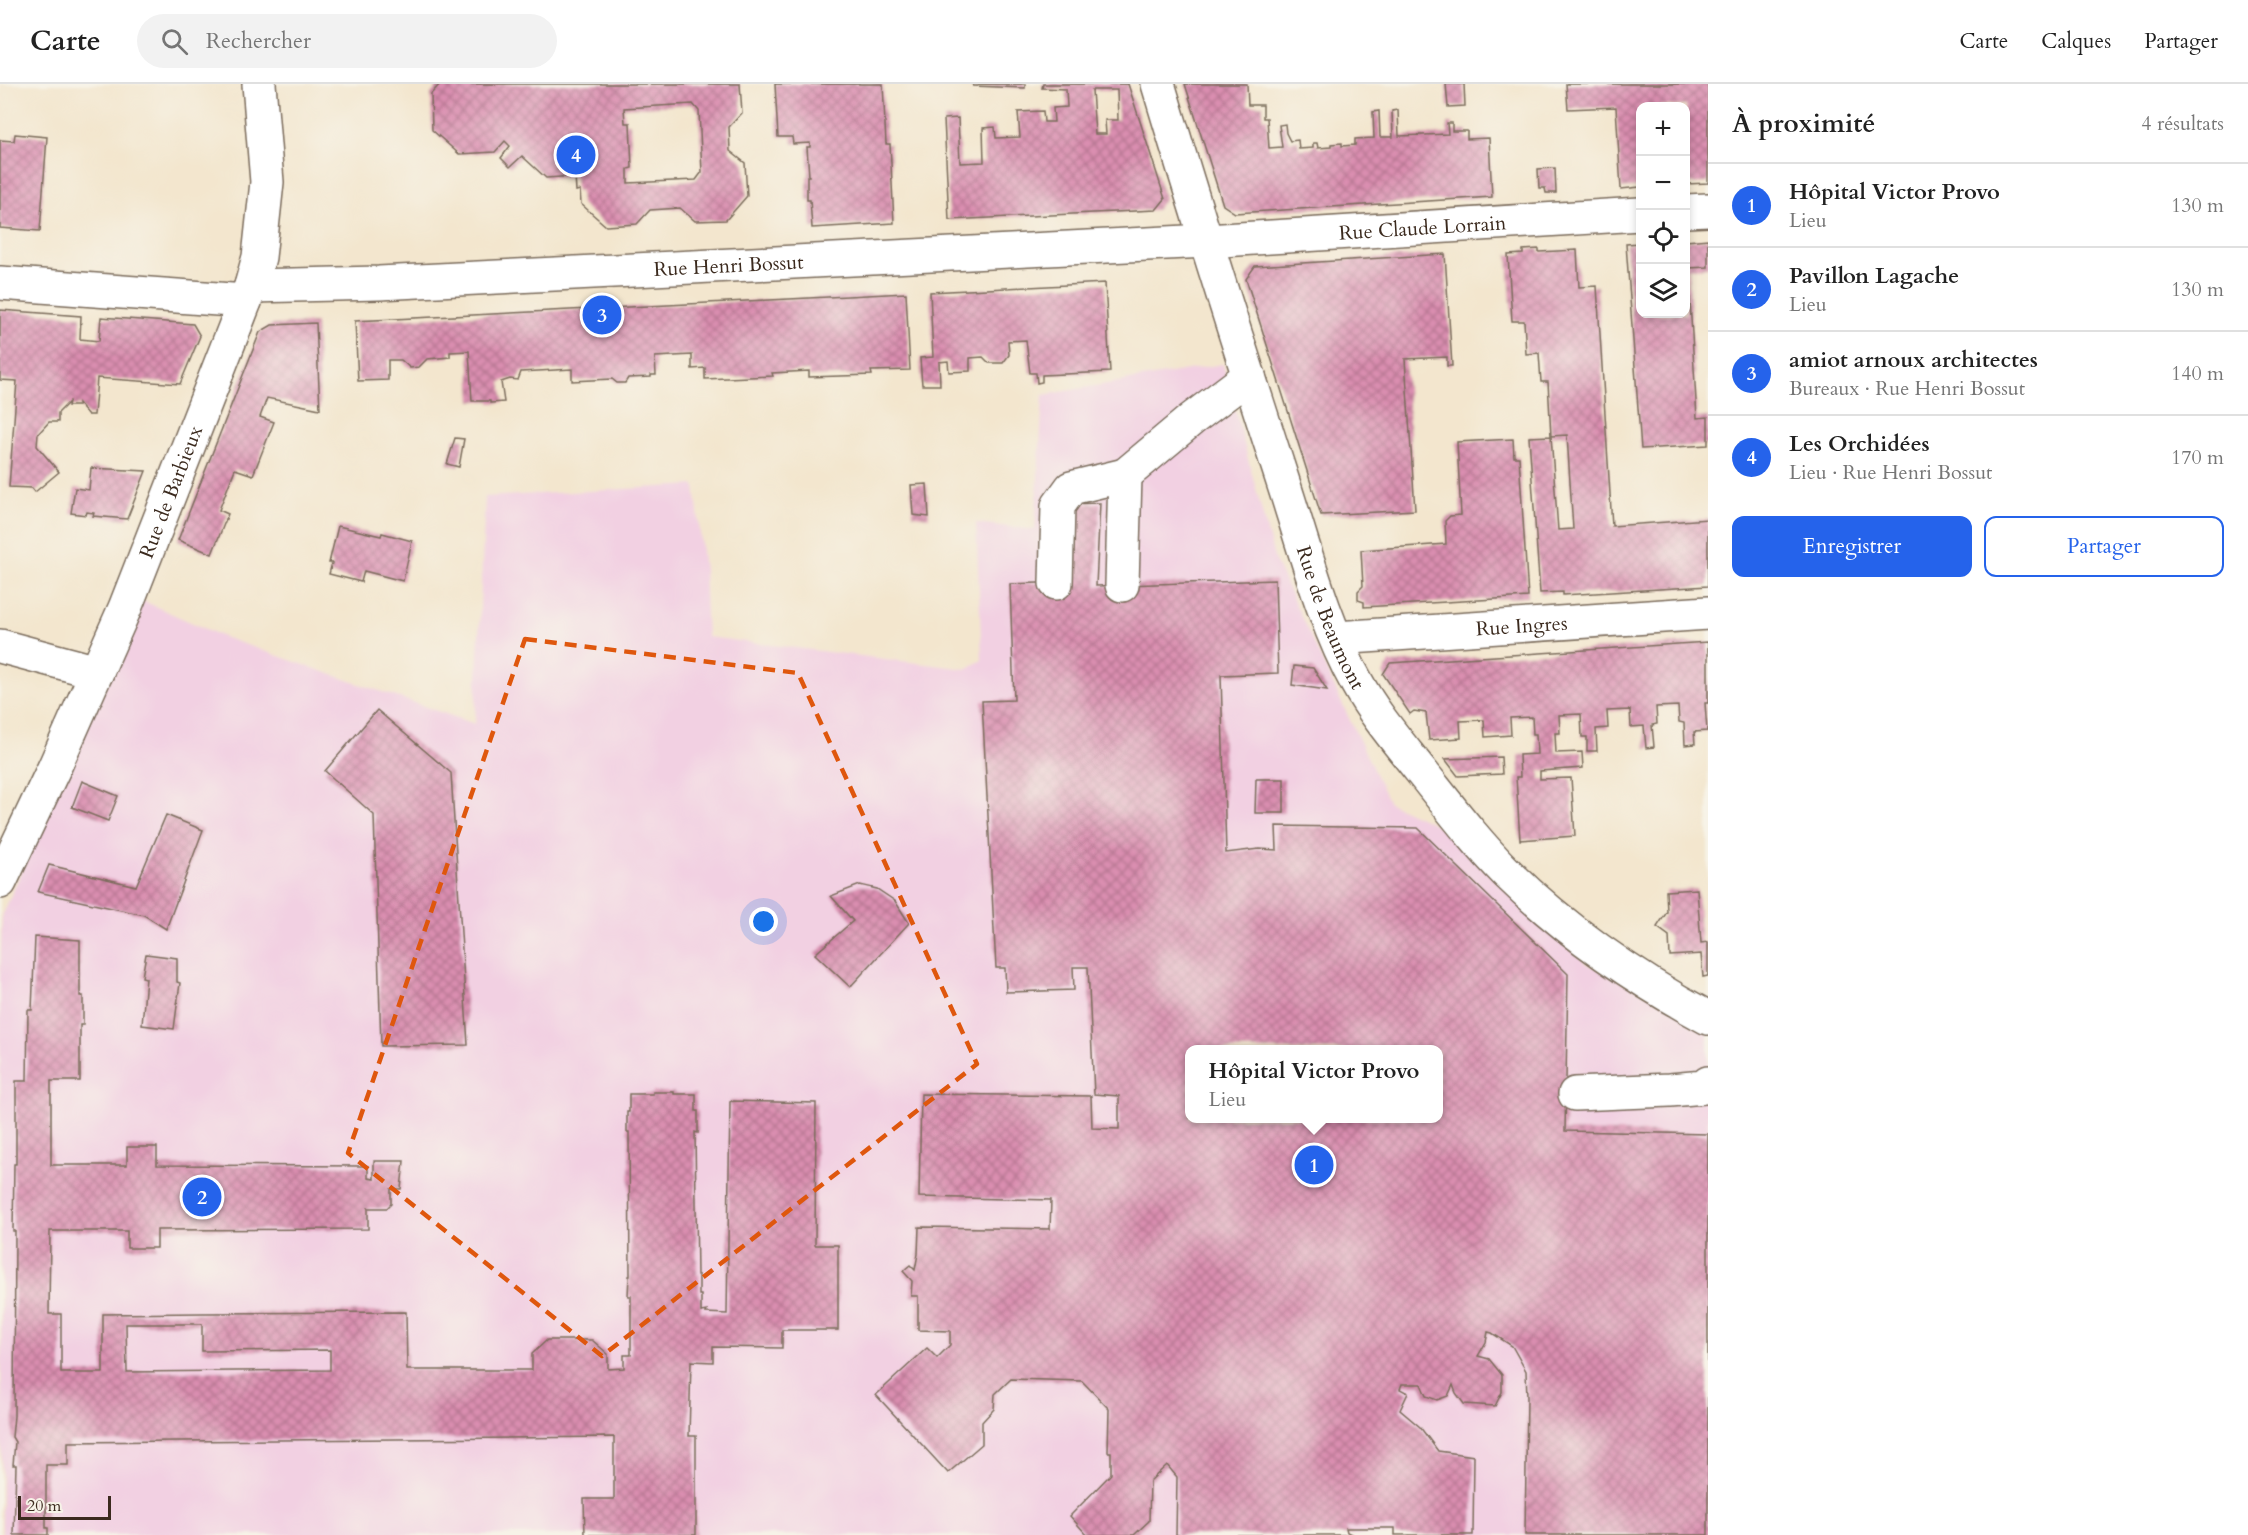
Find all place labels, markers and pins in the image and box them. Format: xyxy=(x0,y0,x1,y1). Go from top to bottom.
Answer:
pin: 4 xyxy=(556,132,596,178)
pin: 3 xyxy=(582,292,622,338)
pin: 1 xyxy=(1294,1142,1334,1188)
pin: 2 xyxy=(182,1174,222,1220)

